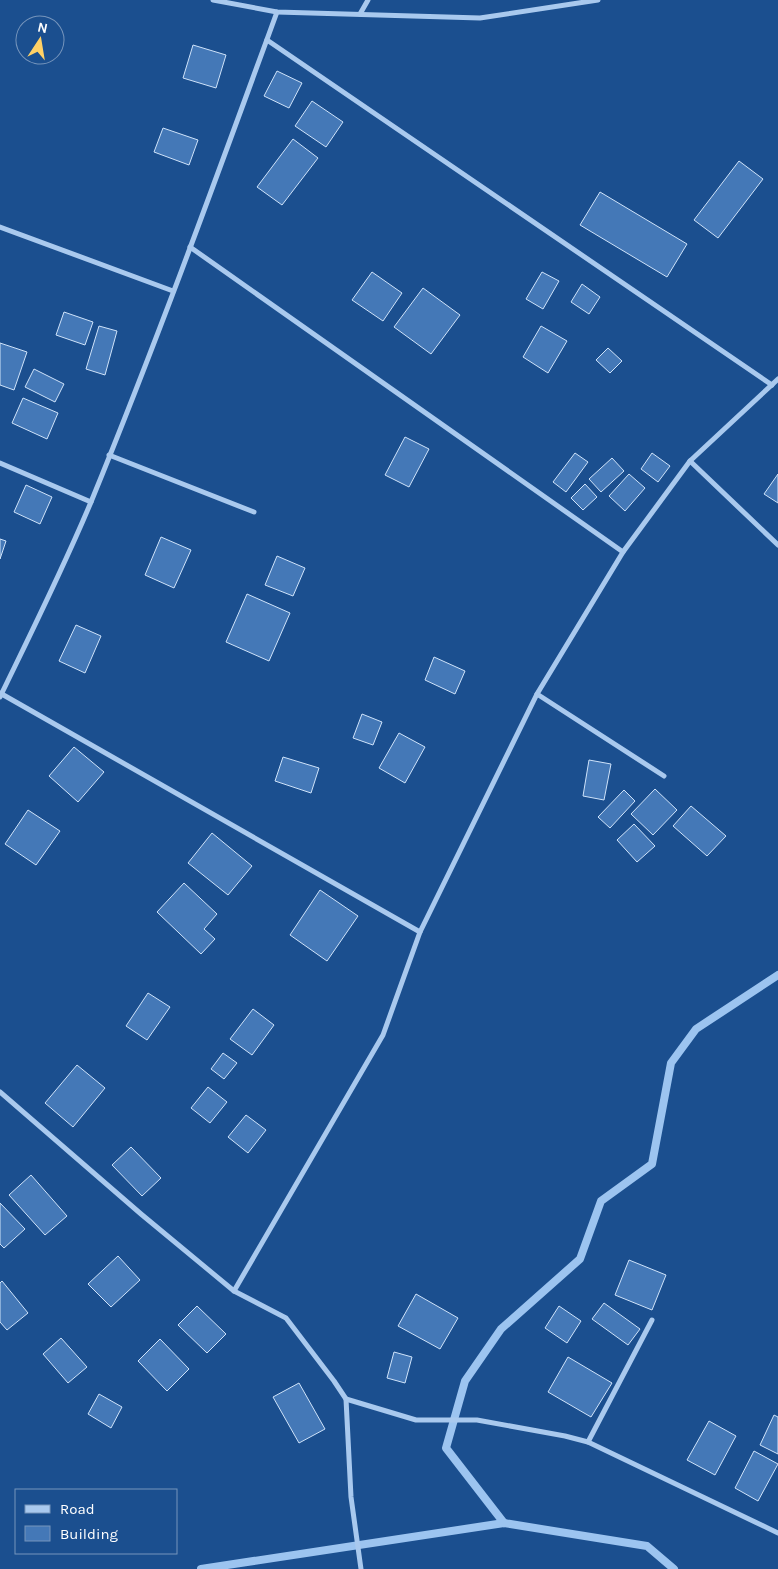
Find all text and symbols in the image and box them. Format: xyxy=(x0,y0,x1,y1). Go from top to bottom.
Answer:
north arrow xyxy=(15,15,65,65)
text: N xyxy=(36,18,49,37)
legend xyxy=(15,1489,178,1554)
text: Road xyxy=(60,1500,95,1518)
text: Building xyxy=(60,1525,118,1543)

